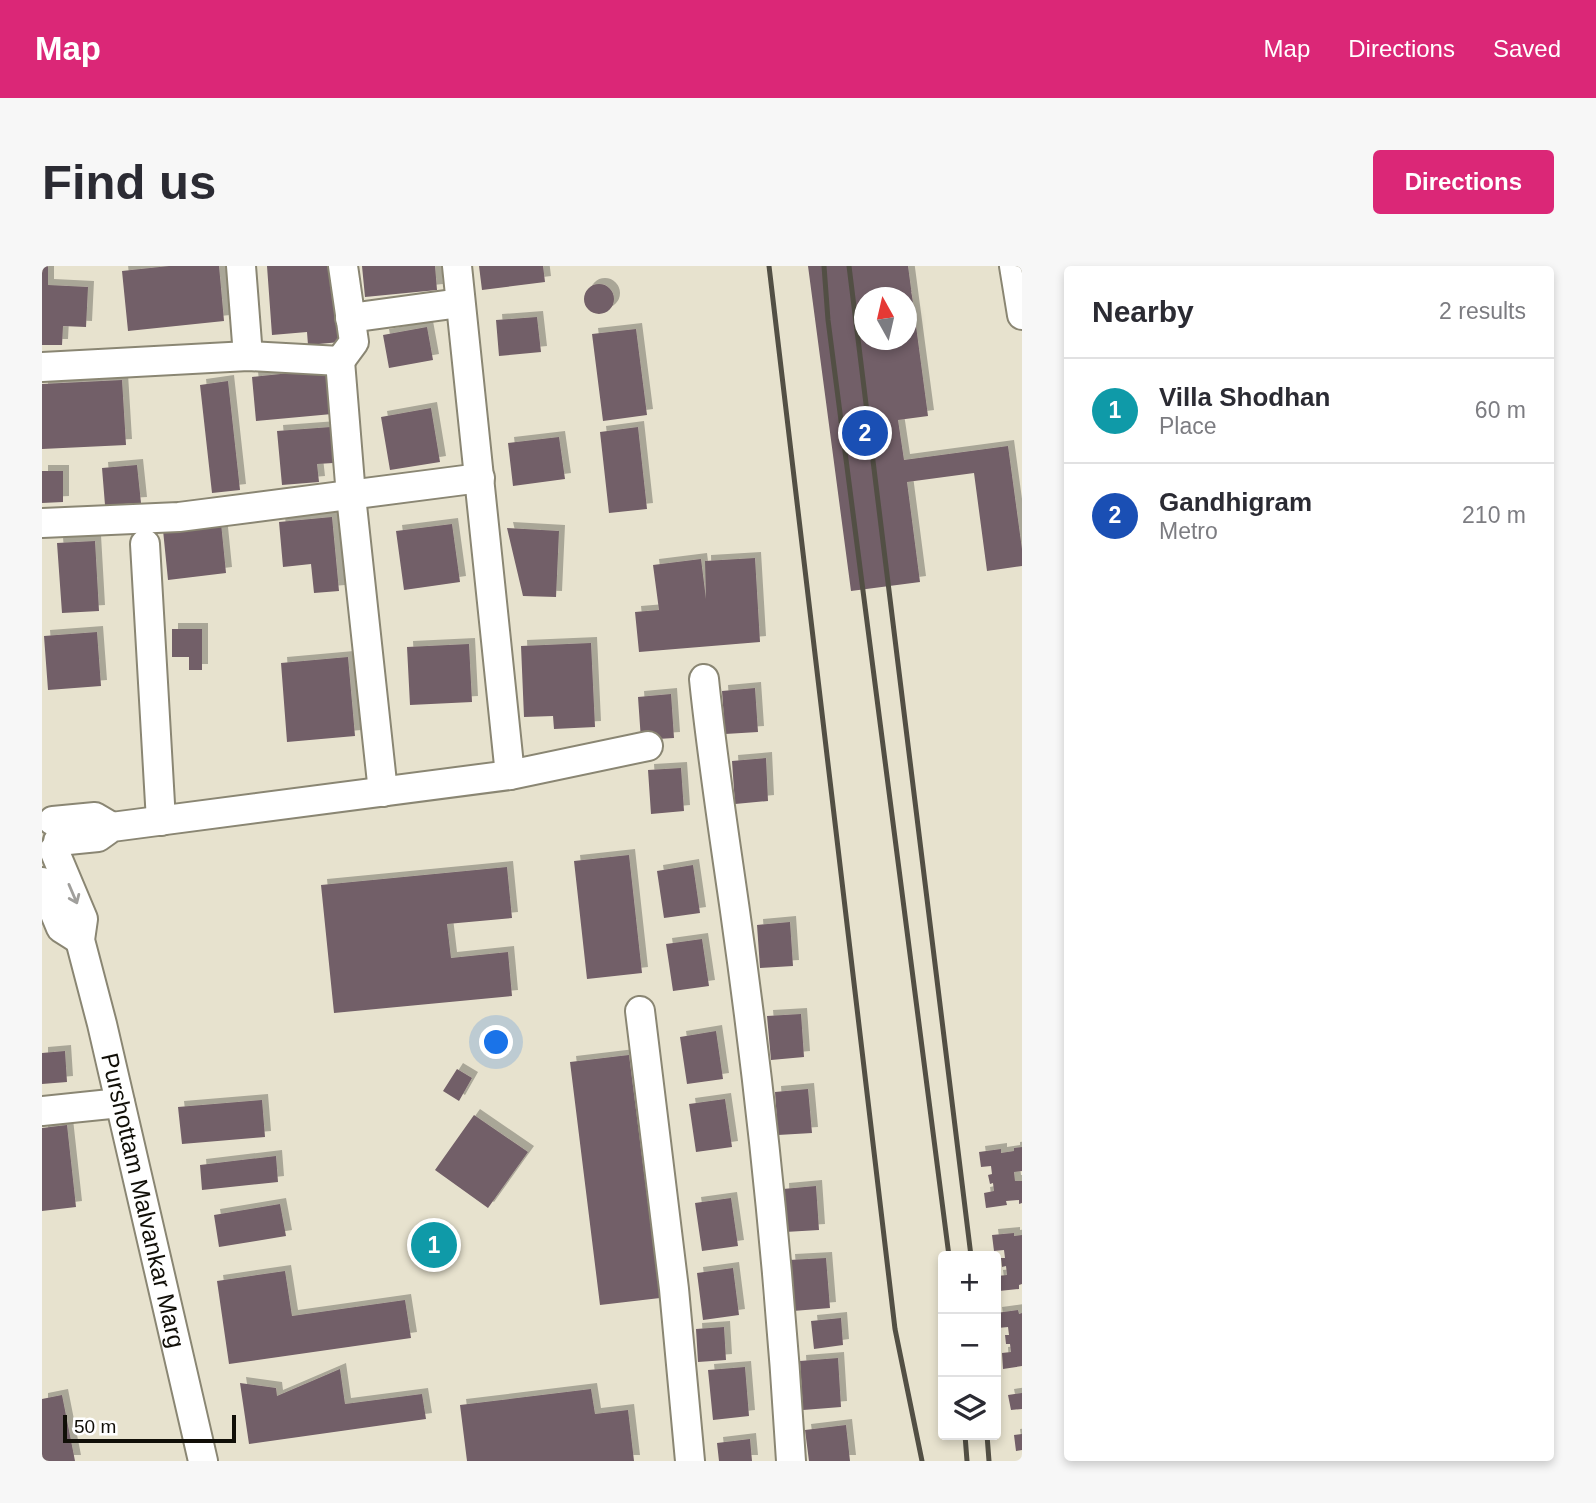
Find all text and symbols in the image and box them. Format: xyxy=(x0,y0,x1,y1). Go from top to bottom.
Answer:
text: Map xyxy=(35,30,101,67)
text: Map xyxy=(1264,35,1310,62)
text: Directions xyxy=(1348,35,1455,62)
text: Saved xyxy=(1493,35,1561,62)
button: Directions xyxy=(1373,150,1554,214)
text: Find us xyxy=(42,155,216,209)
north arrow xyxy=(854,287,917,350)
text: Nearby xyxy=(1092,295,1194,328)
text: 2 results xyxy=(1439,298,1526,324)
text: Villa Shodhan xyxy=(1159,382,1330,412)
text: 1 xyxy=(1109,397,1121,423)
text: 60 m xyxy=(1475,397,1526,423)
pin: 2 xyxy=(842,407,888,459)
text: Place xyxy=(1159,413,1217,439)
text: Gandhigram xyxy=(1159,487,1312,517)
text: 2 xyxy=(1109,502,1121,528)
text: 210 m xyxy=(1462,502,1526,528)
text: Metro xyxy=(1159,518,1218,544)
one-way arrow xyxy=(67,883,80,904)
your location xyxy=(479,1025,513,1059)
street label: Purshottam Malvankar Marg xyxy=(96,1050,190,1350)
pin: 1 xyxy=(411,1219,457,1271)
map controls xyxy=(938,1251,1001,1440)
button: + xyxy=(938,1251,1001,1314)
button: − xyxy=(938,1314,1001,1377)
button: layers xyxy=(938,1377,1001,1440)
scale bar xyxy=(63,1412,236,1444)
text: 50 m xyxy=(74,1416,116,1437)

